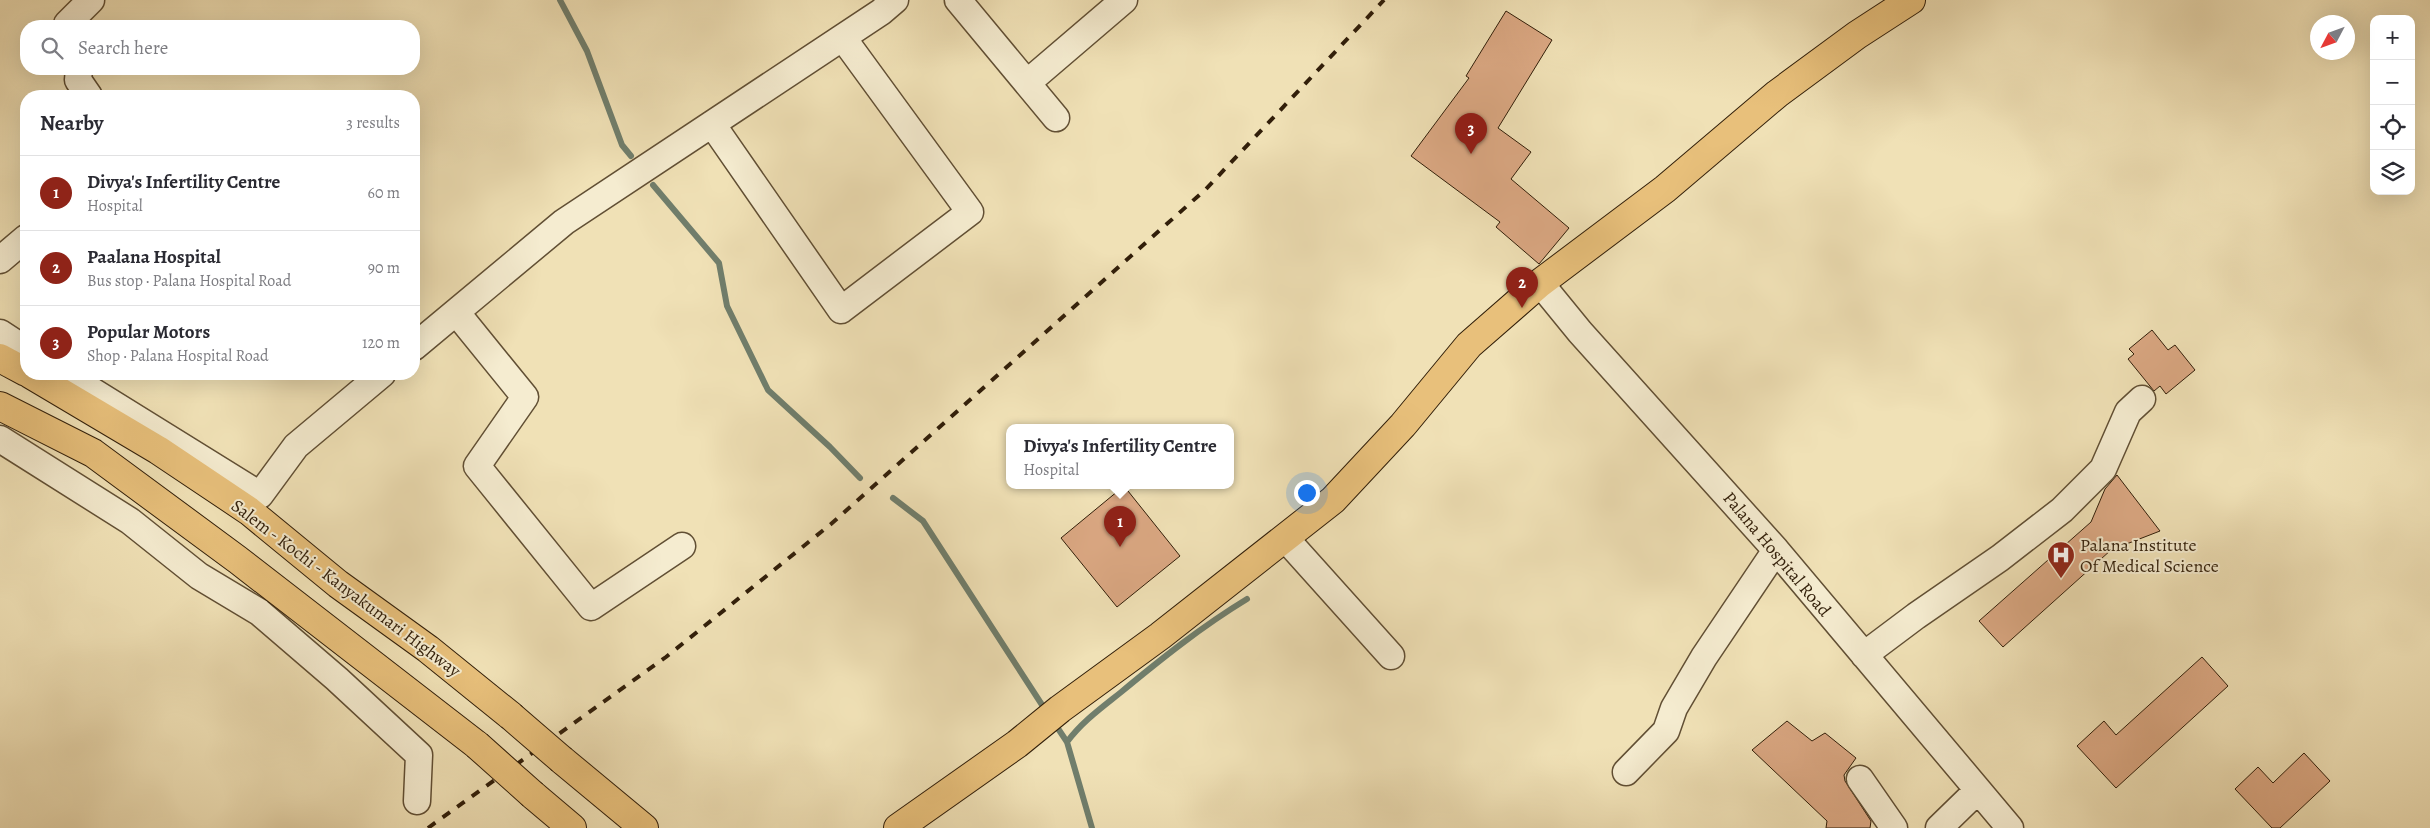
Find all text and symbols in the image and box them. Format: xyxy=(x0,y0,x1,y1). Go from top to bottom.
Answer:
north arrow xyxy=(2310,15,2355,60)
map controls xyxy=(2370,15,2415,195)
button: + xyxy=(2370,15,2415,60)
search box xyxy=(20,20,420,75)
icon: search xyxy=(38,34,66,62)
text: Search here xyxy=(78,35,168,61)
button: − xyxy=(2370,60,2415,105)
button: locate xyxy=(2370,105,2415,150)
text: Nearby xyxy=(40,109,103,137)
text: 3 results xyxy=(346,112,400,134)
pin: 3 xyxy=(1455,113,1487,154)
button: layers xyxy=(2370,150,2415,195)
text: Divya's Infertility Centre xyxy=(87,169,280,195)
text: 1 xyxy=(53,182,59,204)
text: 60 m xyxy=(368,182,400,204)
text: Hospital xyxy=(87,195,143,217)
text: Paalana Hospital xyxy=(87,244,221,270)
text: 2 xyxy=(52,257,60,279)
text: 90 m xyxy=(368,257,400,279)
pin: 2 xyxy=(1506,267,1538,308)
text: Bus stop · Palana Hospital Road xyxy=(87,270,291,292)
text: Popular Motors xyxy=(87,319,210,345)
text: 3 xyxy=(53,332,59,354)
text: 120 m xyxy=(362,332,400,354)
text: Shop · Palana Hospital Road xyxy=(87,345,269,367)
popup xyxy=(1006,424,1234,489)
text: Divya's Infertility Centre xyxy=(1023,433,1217,459)
text: Hospital xyxy=(1023,459,1079,481)
your location xyxy=(1294,480,1320,506)
street label: Palana Hospital Road xyxy=(1718,486,1837,622)
street label: Salem - Kochi - Kanyakumari Highway xyxy=(226,494,466,683)
pin: 1 xyxy=(1104,506,1136,547)
place label: Palana Institute Of Medical Science xyxy=(2080,533,2219,578)
hospital icon: Palana Institute Of Medical Science xyxy=(2046,540,2076,579)

